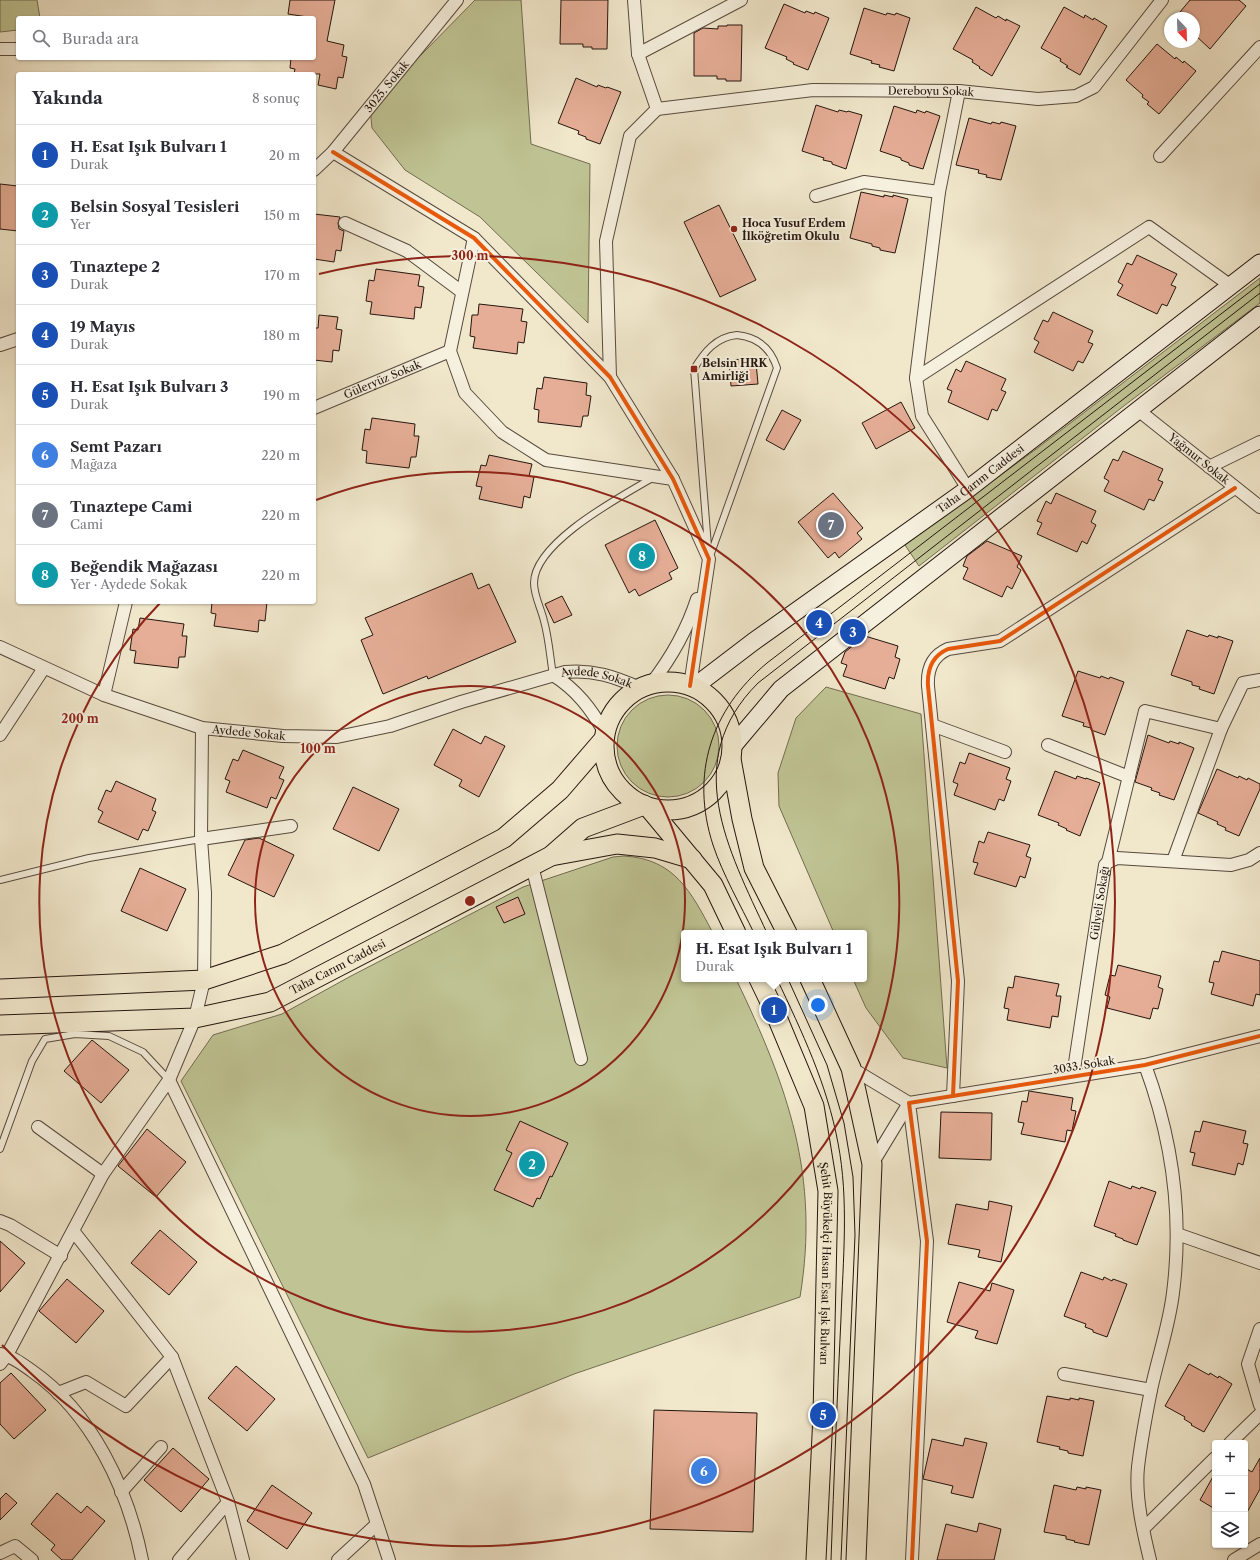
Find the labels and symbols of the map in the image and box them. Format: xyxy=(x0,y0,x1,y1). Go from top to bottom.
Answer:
north arrow xyxy=(1164,12,1200,48)
street label: 3025. Sokak xyxy=(361,57,412,115)
street label: Dereboyu Sokak xyxy=(888,84,975,100)
place label: Hoca Yusuf Erdem İlköğretim Okulu xyxy=(742,216,846,243)
marker: Hoca Yusuf Erdem İlköğretim Okulu xyxy=(729,224,739,234)
text: 300 m xyxy=(451,248,489,263)
place label: Belsin HRK Amirliği xyxy=(701,356,768,383)
street label: Güleryüz Sokak xyxy=(341,357,424,402)
marker: Belsin HRK Amirliği xyxy=(689,364,699,374)
street label: Yağmur Sokak xyxy=(1165,429,1233,488)
street label: Taha Carım Caddesi xyxy=(934,441,1027,516)
pin: 7 xyxy=(818,510,844,540)
pin: 8 xyxy=(629,541,655,571)
pin: 4 xyxy=(806,608,832,638)
pin: 3 xyxy=(840,617,866,647)
street label: Aydede Sokak xyxy=(558,664,635,691)
text: 200 m xyxy=(61,711,99,726)
street label: Aydede Sokak xyxy=(211,722,287,743)
text: 100 m xyxy=(300,741,336,756)
street label: Gülyeli Sokağı xyxy=(1087,864,1112,941)
centre of rings xyxy=(463,894,477,908)
street label: Taha Carım Caddesi xyxy=(287,936,388,998)
pin: 1 xyxy=(761,995,787,1025)
your location xyxy=(808,995,828,1015)
street label: 3033. Sokak xyxy=(1052,1053,1117,1077)
pin: 2 xyxy=(519,1149,545,1179)
street label: Şehit Büyükelçi Hasan Esat Işık Bulvarı xyxy=(816,1161,835,1366)
pin: 5 xyxy=(810,1400,836,1430)
pin: 6 xyxy=(691,1456,717,1486)

